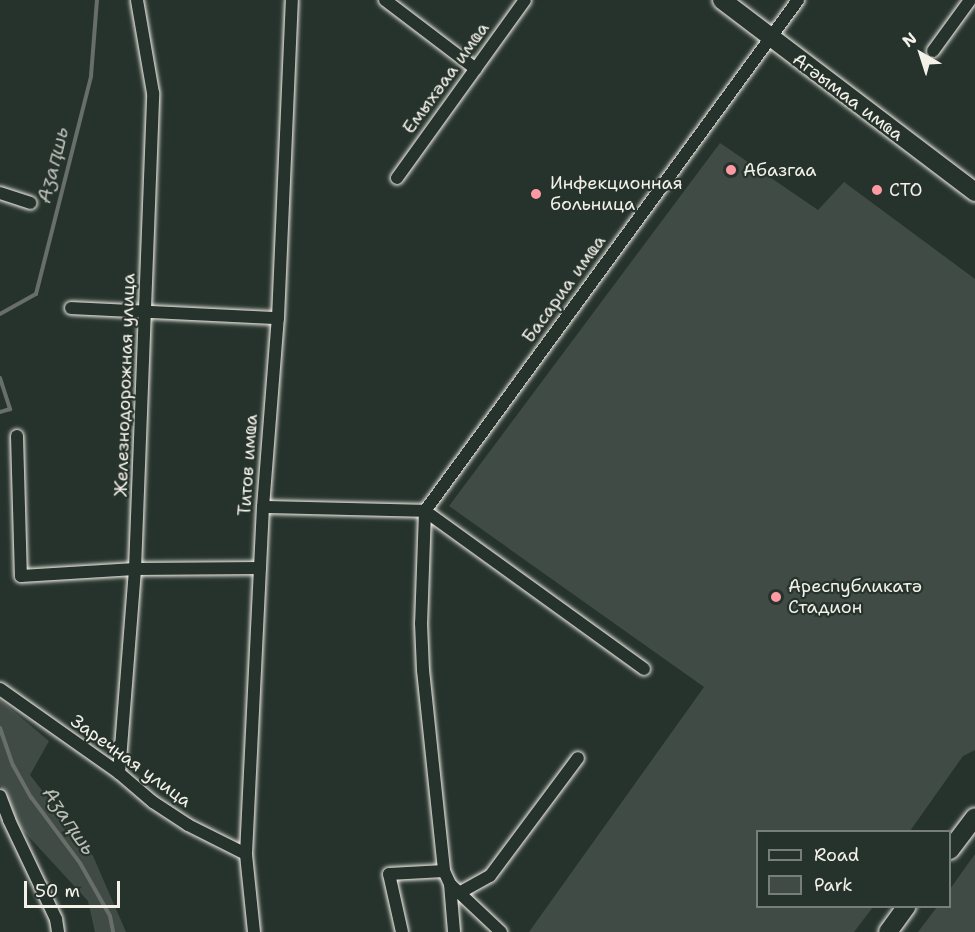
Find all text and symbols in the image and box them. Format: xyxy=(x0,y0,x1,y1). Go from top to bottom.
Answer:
street label: Емыхәаа имҩа xyxy=(398,18,494,138)
north arrow xyxy=(891,24,951,84)
text: N xyxy=(898,27,921,52)
street label: Агәымаа имҩа xyxy=(788,48,908,146)
water label: Аӡаԥшь xyxy=(32,124,74,206)
place label: Абазгаа xyxy=(743,159,816,181)
marker: Абазгаа xyxy=(724,163,738,177)
place label: Инфекционная больница xyxy=(550,173,683,216)
place label: СТО xyxy=(889,179,922,201)
marker: СТО xyxy=(870,183,884,197)
marker: Инфекционная больница xyxy=(527,185,545,203)
street label: Басариа имҩа xyxy=(518,231,610,347)
street label: Железнодорожная улица xyxy=(110,273,140,497)
street label: Титов имҩа xyxy=(234,413,262,517)
place label: Ареспубликатә Стадион xyxy=(788,576,922,618)
marker: Ареспубликатә Стадион xyxy=(769,590,783,604)
street label: Заречная улица xyxy=(67,710,195,812)
water label: Аӡаԥшь xyxy=(37,782,101,860)
legend xyxy=(756,830,951,908)
text: Road xyxy=(814,843,859,867)
scale bar xyxy=(27,869,123,907)
text: Park xyxy=(814,873,853,897)
text: 50 m xyxy=(35,879,80,903)

